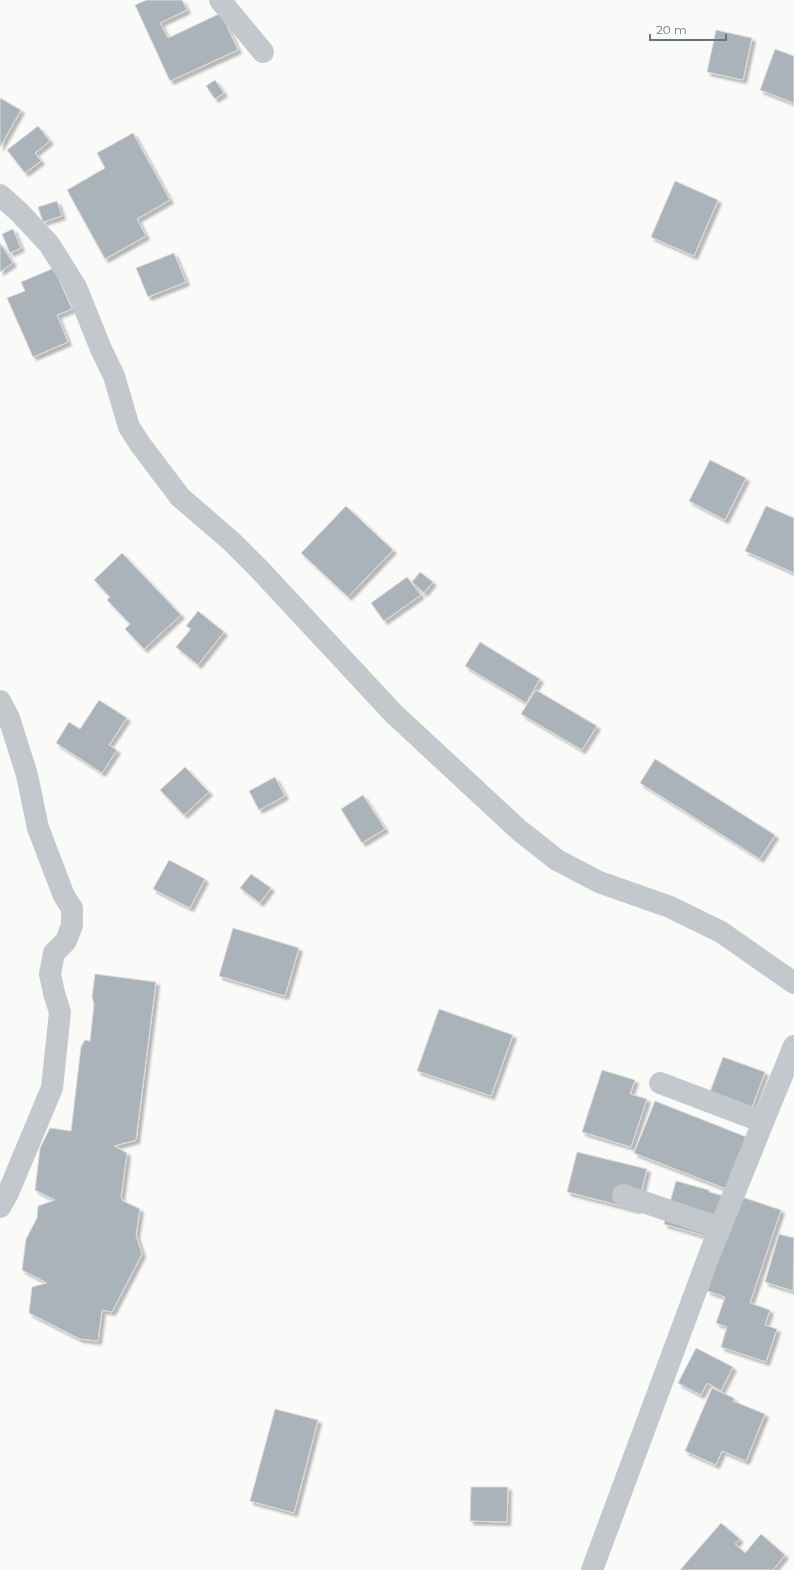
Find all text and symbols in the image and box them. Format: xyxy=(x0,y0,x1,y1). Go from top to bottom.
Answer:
scale bar xyxy=(650,16,726,42)
text: 20 m xyxy=(656,22,687,37)

